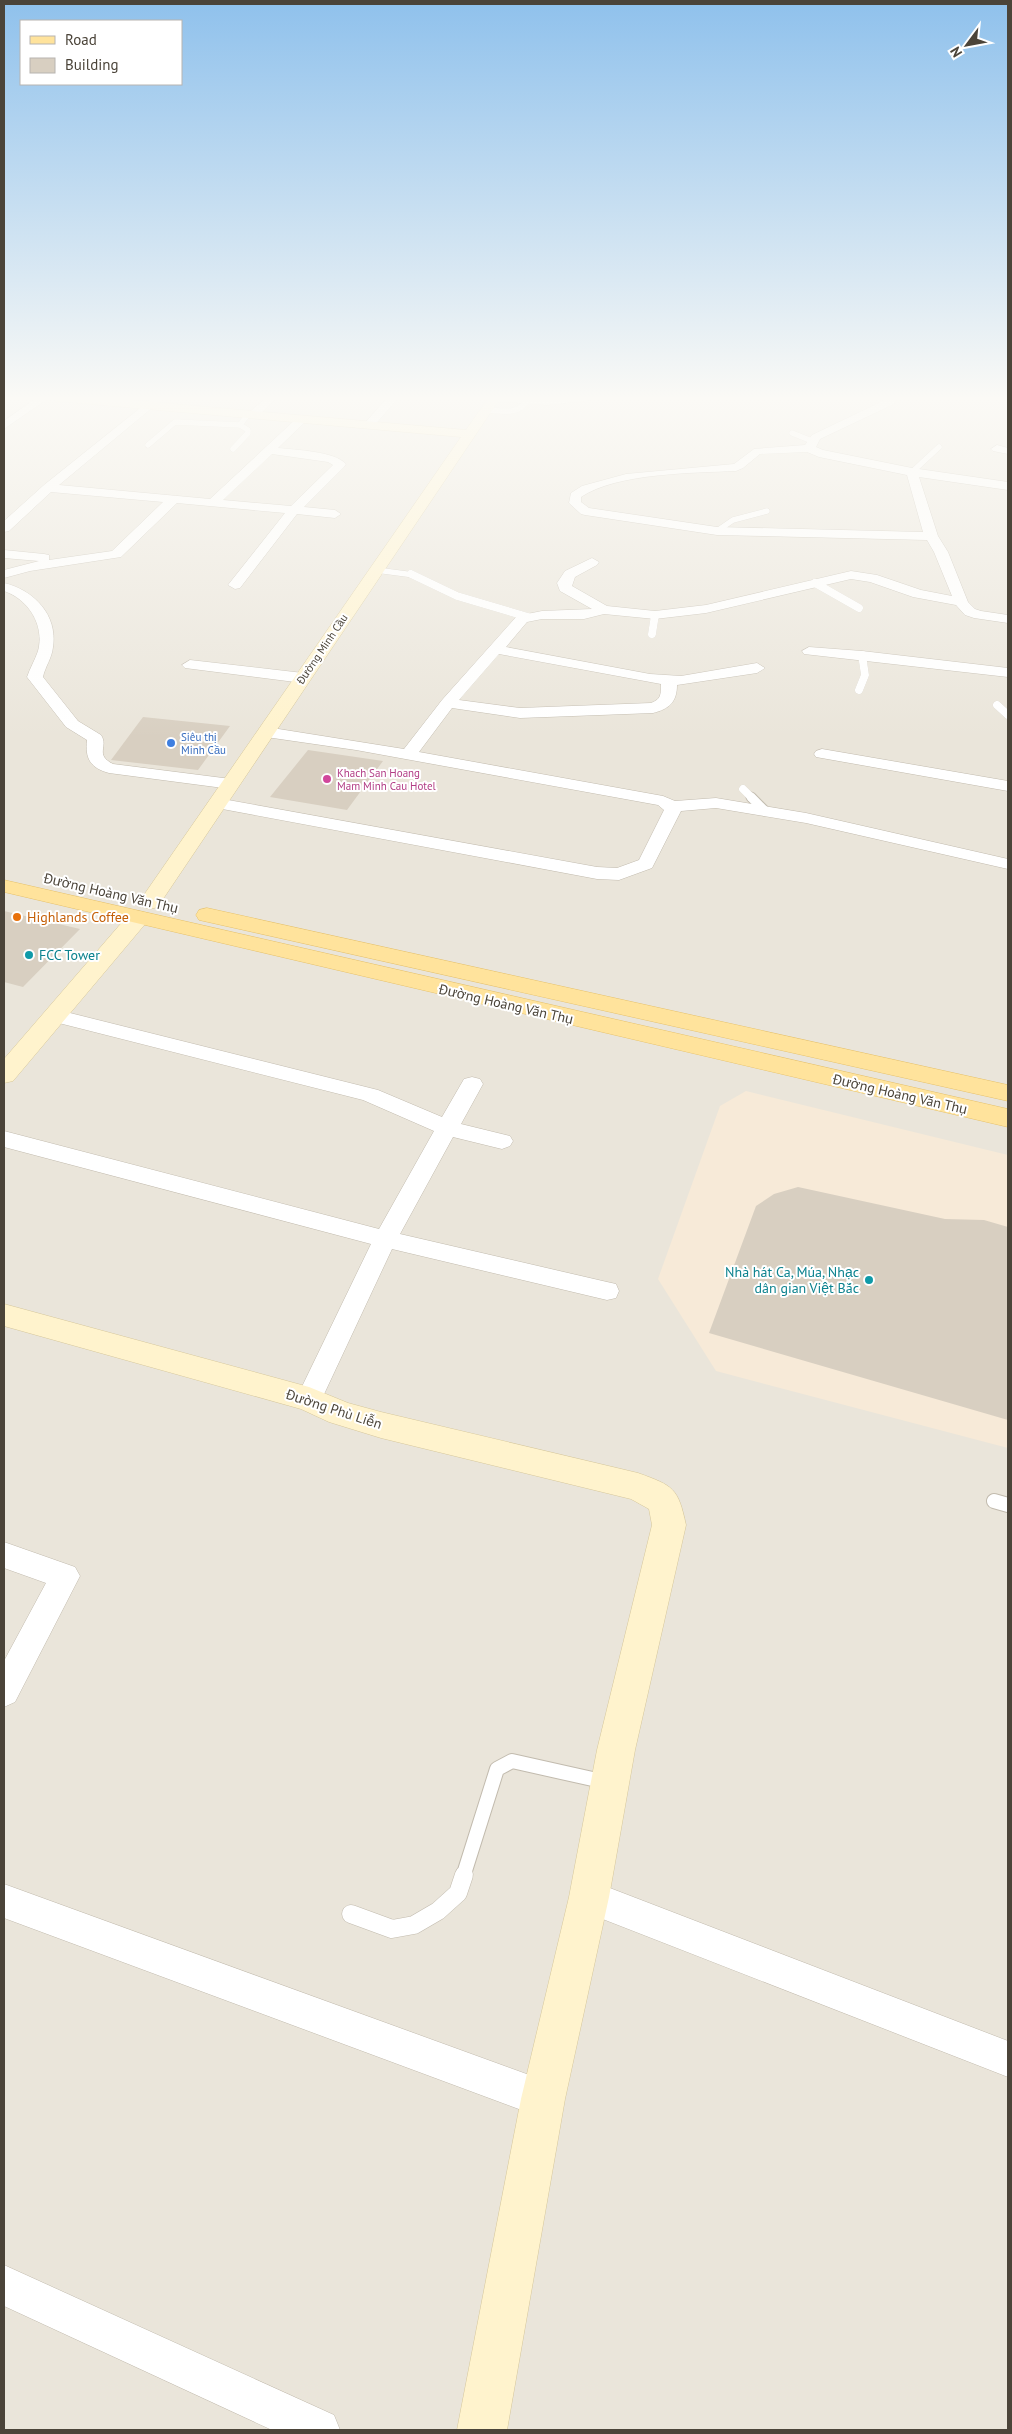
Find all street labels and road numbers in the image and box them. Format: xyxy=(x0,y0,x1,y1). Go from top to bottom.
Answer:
street label: Đường Minh Cầu xyxy=(293,611,351,688)
street label: Đường Hoàng Văn Thụ xyxy=(41,869,180,917)
street label: Đường Hoàng Văn Thụ xyxy=(436,980,575,1028)
street label: Đường Hoàng Văn Thụ xyxy=(830,1070,969,1118)
street label: Đường Phù Liễn xyxy=(283,1385,384,1433)

